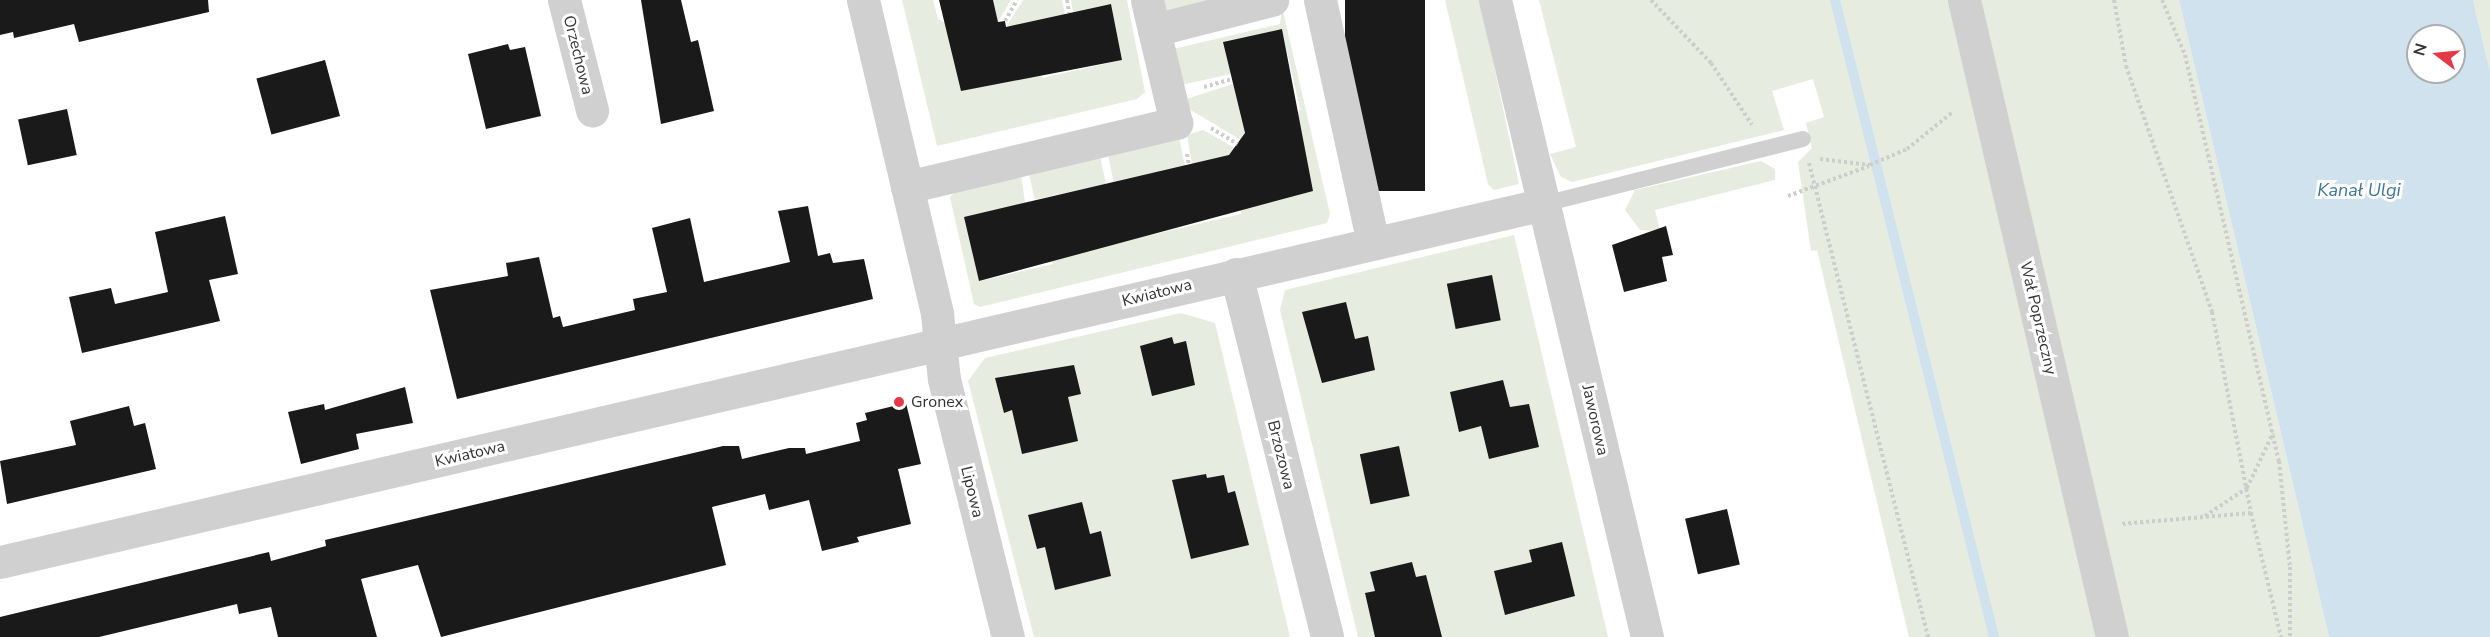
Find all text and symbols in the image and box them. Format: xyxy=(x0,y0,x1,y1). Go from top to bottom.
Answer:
street label: Orzechowa xyxy=(559,13,597,97)
north arrow xyxy=(2406,24,2466,84)
text: N xyxy=(2408,41,2433,58)
water label: Kanał Ulgi xyxy=(2317,179,2401,201)
street label: Wał Poprzeczny xyxy=(2016,260,2060,376)
street label: Kwiatowa xyxy=(1120,275,1194,311)
street label: Jaworowa xyxy=(1578,383,1612,457)
place label: Gronex xyxy=(911,392,963,412)
marker: Gronex xyxy=(892,395,906,409)
street label: Brzozowa xyxy=(1263,419,1299,491)
street label: Kwiatowa xyxy=(433,437,507,471)
street label: Lipowa xyxy=(956,464,988,520)

